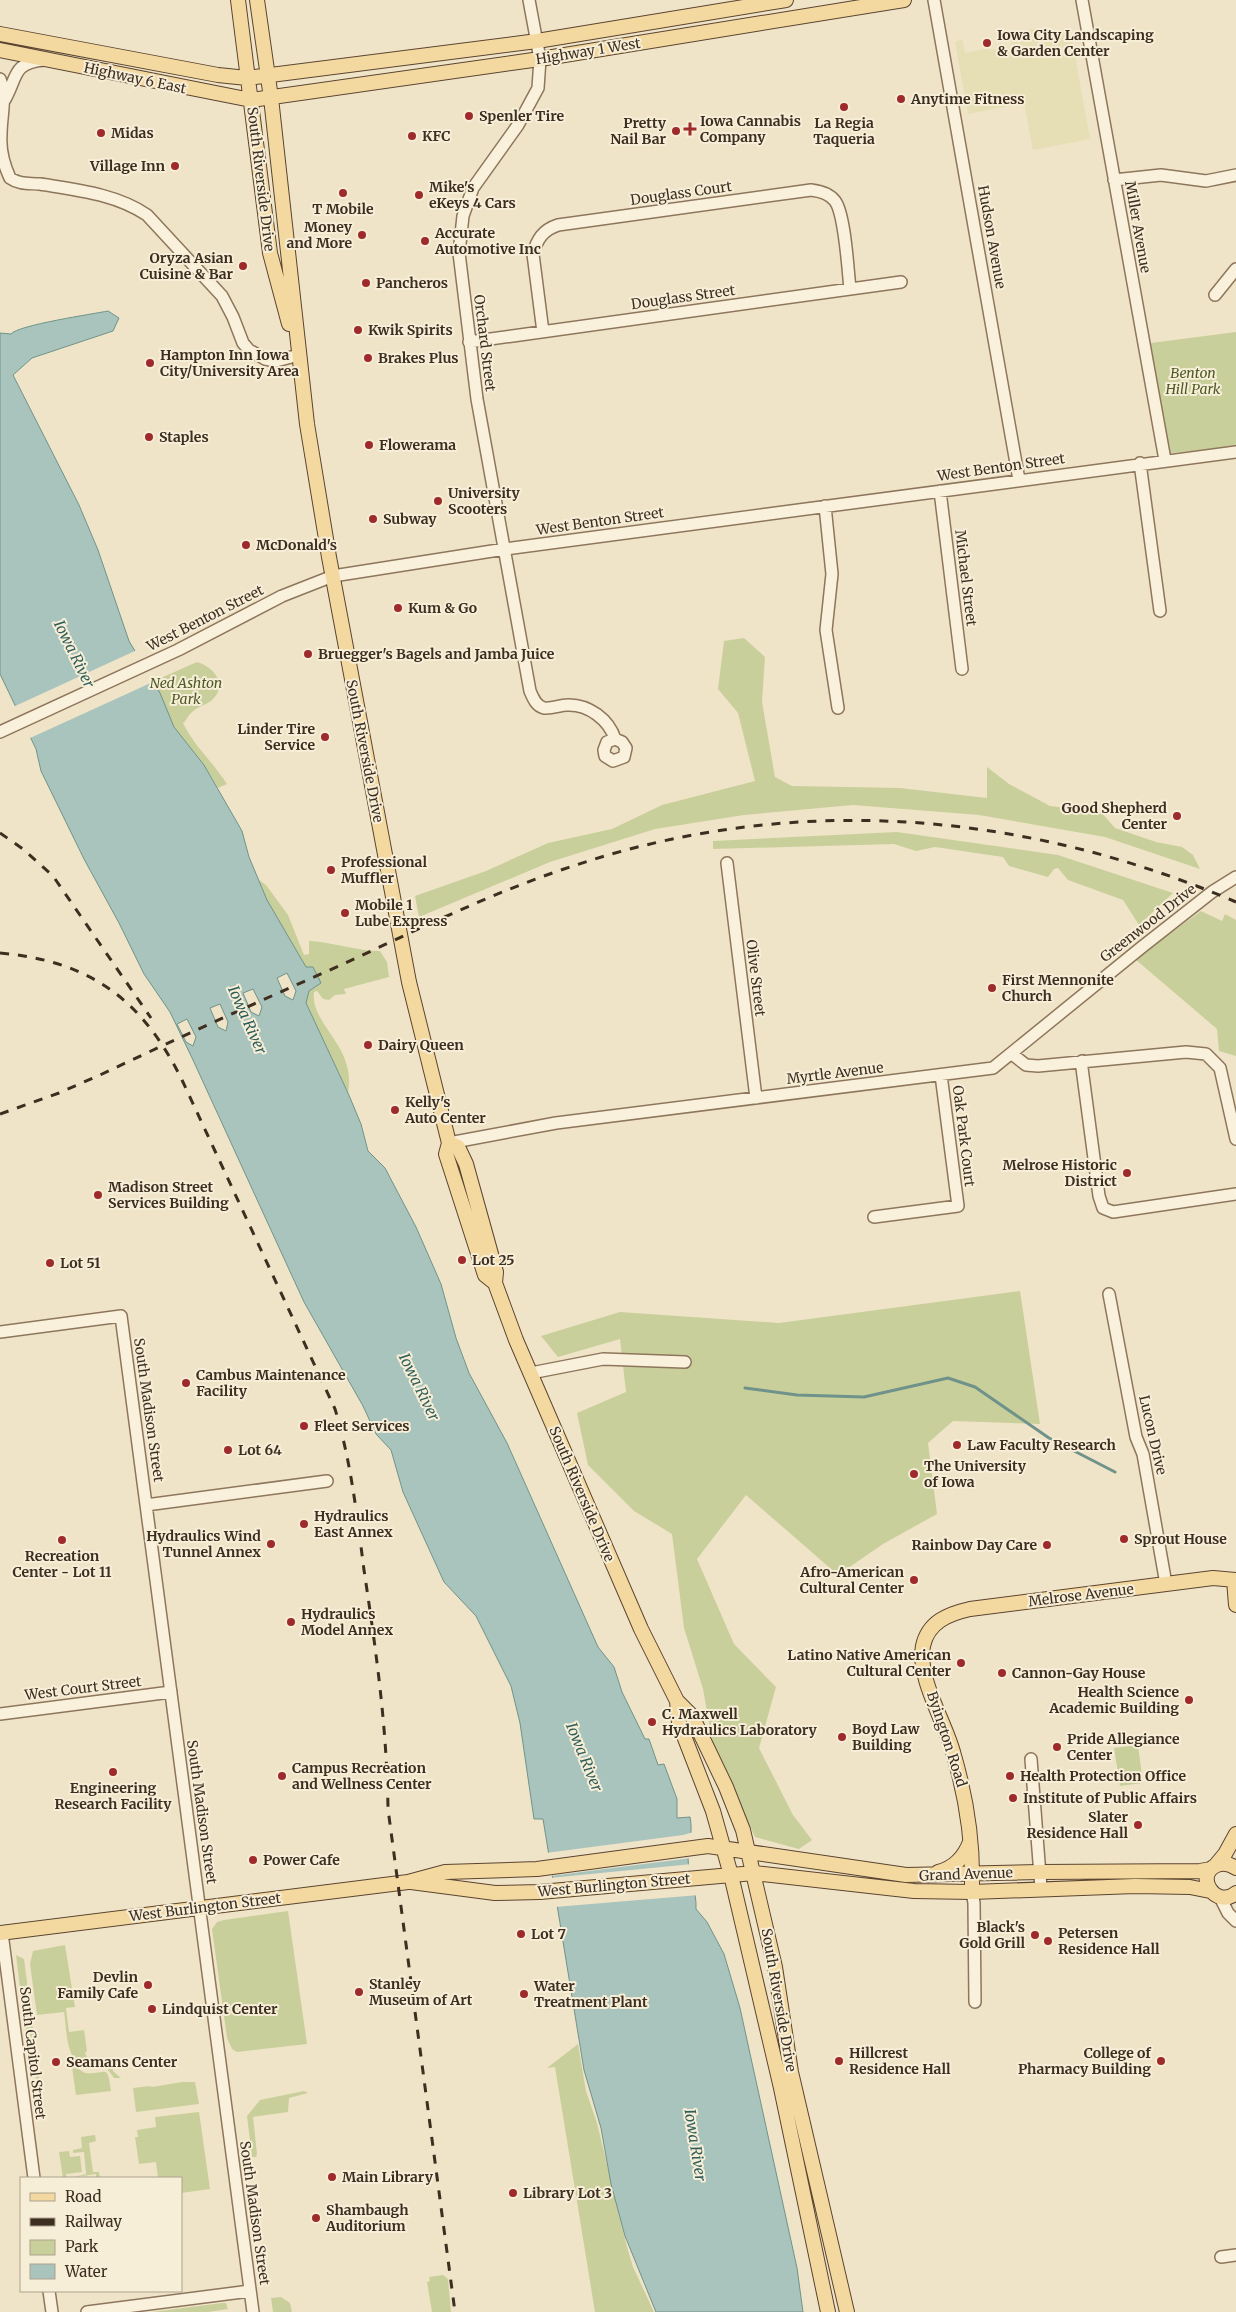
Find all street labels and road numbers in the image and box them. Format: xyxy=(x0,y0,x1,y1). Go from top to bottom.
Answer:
street label: Highway 1 West xyxy=(534,34,642,68)
street label: Highway 6 East xyxy=(82,58,188,98)
street label: South Riverside Drive xyxy=(243,106,279,252)
street label: Douglass Court xyxy=(629,177,734,209)
street label: Miller Avenue xyxy=(1121,180,1155,274)
street label: Hudson Avenue xyxy=(974,184,1010,290)
street label: Douglass Street xyxy=(630,281,737,313)
street label: Orchard Street xyxy=(470,294,500,393)
street label: West Benton Street xyxy=(935,449,1066,485)
street label: West Benton Street xyxy=(534,503,665,539)
street label: Michael Street xyxy=(951,529,981,628)
street label: West Benton Street xyxy=(143,581,267,656)
street label: South Riverside Drive xyxy=(342,678,388,824)
street label: Greenwood Drive xyxy=(1096,880,1200,966)
street label: Olive Street xyxy=(742,939,770,1018)
street label: Myrtle Avenue xyxy=(786,1058,884,1088)
street label: Oak Park Court xyxy=(949,1084,979,1188)
street label: South Madison Street xyxy=(130,1337,168,1484)
street label: Lucon Drive xyxy=(1135,1393,1171,1477)
street label: South Riverside Drive xyxy=(545,1424,619,1564)
street label: Melrose Avenue xyxy=(1027,1580,1135,1610)
street label: West Court Street xyxy=(23,1672,143,1704)
street label: Byington Road xyxy=(923,1689,971,1790)
street label: South Madison Street xyxy=(183,1739,221,1886)
street label: Grand Avenue xyxy=(919,1863,1013,1885)
street label: West Burlington Street xyxy=(536,1869,692,1901)
street label: West Burlington Street xyxy=(127,1889,283,1925)
street label: South Riverside Drive xyxy=(758,1927,800,2073)
street label: South Capitol Street xyxy=(16,1986,50,2121)
street label: South Madison Street xyxy=(236,2140,274,2287)

